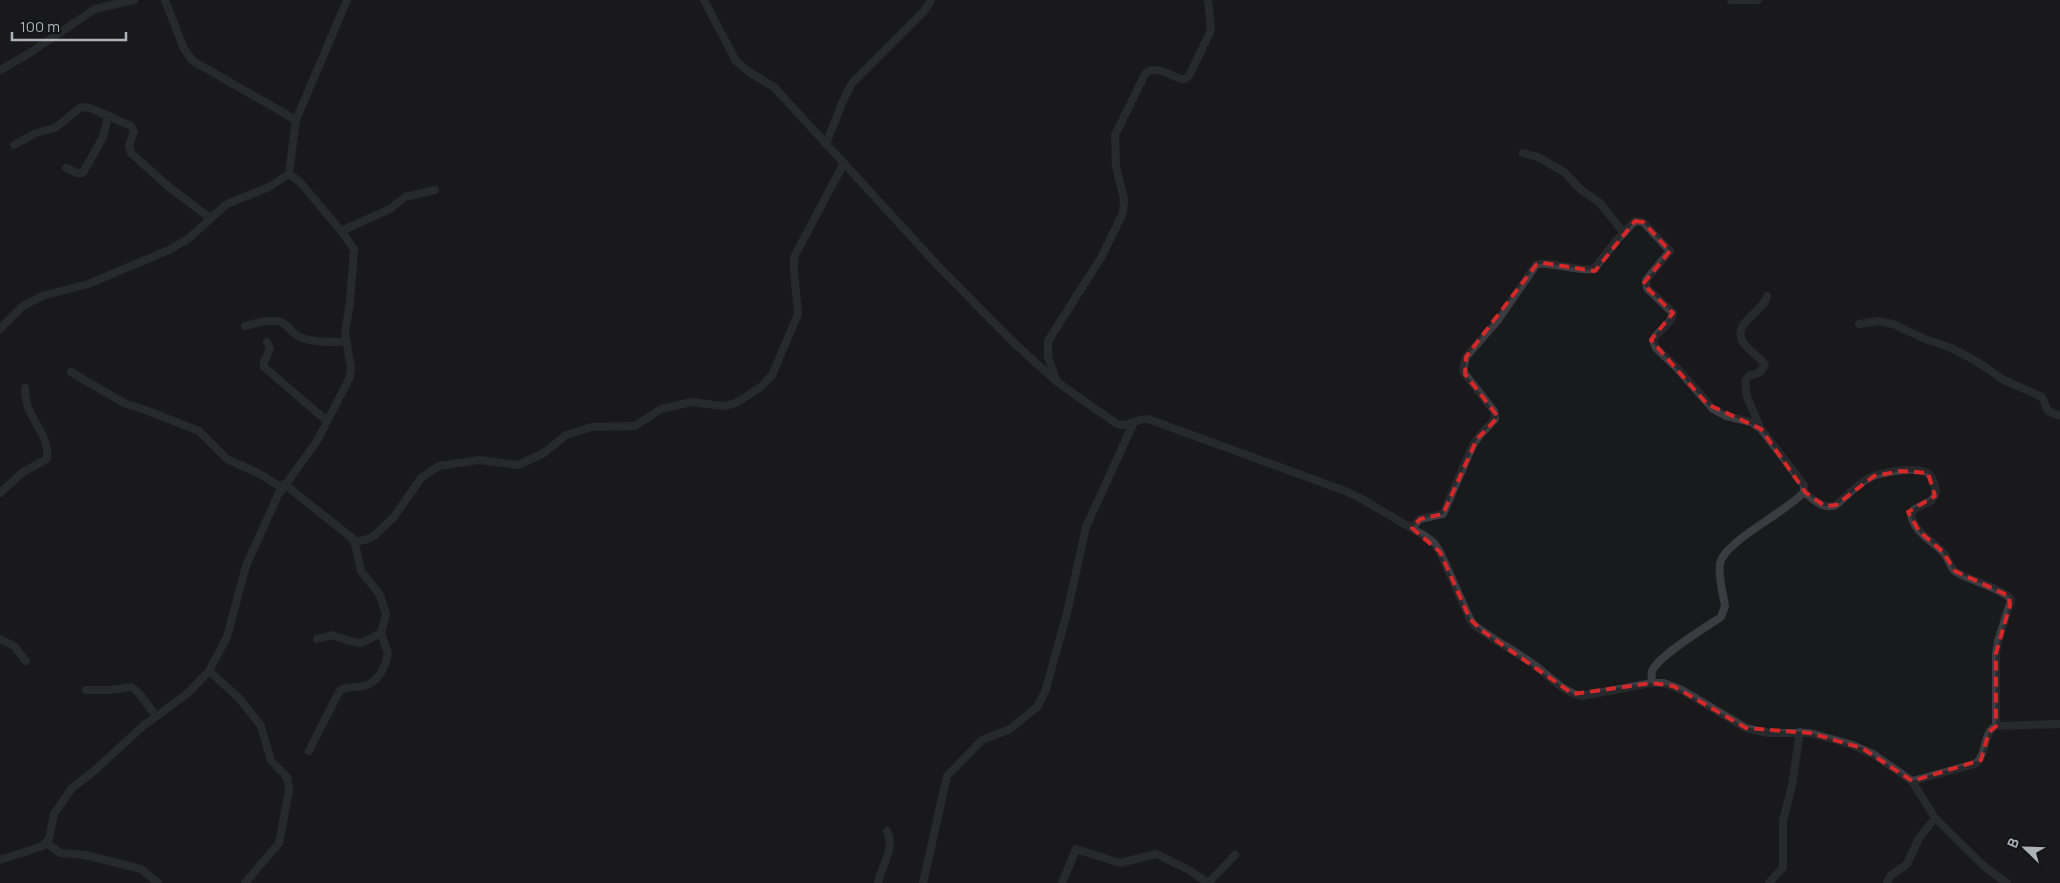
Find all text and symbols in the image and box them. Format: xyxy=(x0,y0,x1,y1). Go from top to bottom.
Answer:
scale bar xyxy=(12,10,126,42)
text: 100 m xyxy=(20,16,60,37)
north arrow xyxy=(2000,823,2050,873)
text: B xyxy=(2002,835,2023,851)

